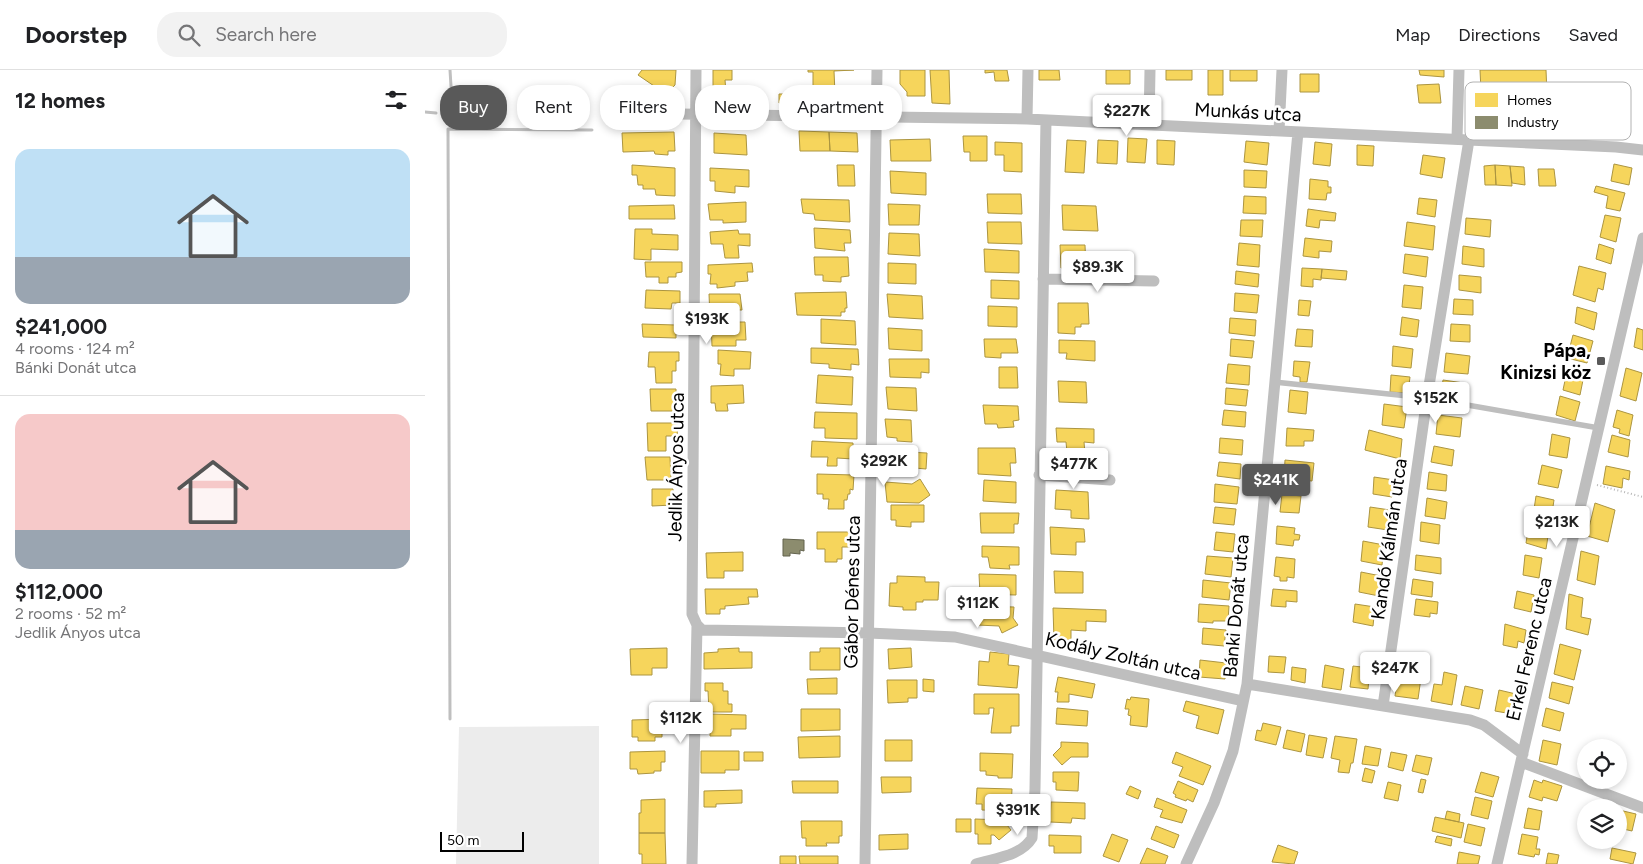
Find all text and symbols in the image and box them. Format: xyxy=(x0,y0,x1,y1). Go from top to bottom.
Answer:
search box xyxy=(157,12,507,57)
text: Doorstep xyxy=(25,20,127,49)
icon: search xyxy=(175,21,203,49)
text: Search here xyxy=(215,23,317,46)
text: Map xyxy=(1395,24,1430,46)
text: Directions xyxy=(1458,24,1540,46)
text: Saved xyxy=(1568,24,1618,46)
legend xyxy=(1465,82,1631,140)
chip: Buy xyxy=(440,85,507,130)
chip: Rent xyxy=(517,85,590,130)
chip: Filters xyxy=(600,85,685,130)
chip: New xyxy=(695,85,769,130)
chip: Apartment xyxy=(779,85,902,130)
icon: filters xyxy=(382,86,410,114)
text: 12 homes xyxy=(15,88,105,113)
text: Homes xyxy=(1507,92,1552,109)
pin: $227K xyxy=(1092,94,1162,137)
street label: Munkás utca xyxy=(1194,98,1302,126)
text: $227K xyxy=(1104,101,1150,120)
text: Industry xyxy=(1507,114,1559,131)
icon: home xyxy=(168,181,258,271)
pin: $89.3K xyxy=(1057,250,1139,293)
text: $89.3K xyxy=(1072,257,1124,276)
pin: $193K xyxy=(672,302,742,345)
text: $193K xyxy=(685,309,729,328)
text: $241,000 xyxy=(15,314,107,339)
text: 4 rooms · 124 m² xyxy=(15,339,135,358)
place label: Pápa, Kinizsi köz xyxy=(1500,339,1591,384)
marker: Pápa, Kinizsi köz xyxy=(1595,355,1607,367)
text: Bánki Donát utca xyxy=(15,358,136,377)
pin: $152K xyxy=(1401,382,1471,424)
text: $152K xyxy=(1414,388,1458,407)
street label: Jedlik Ányos utca xyxy=(663,392,689,542)
pin: $292K xyxy=(849,444,919,487)
icon: home xyxy=(168,447,258,537)
pin: $477K xyxy=(1039,448,1109,490)
text: $292K xyxy=(860,451,908,470)
text: $477K xyxy=(1050,454,1098,473)
street label: Kandó Kálmán utca xyxy=(1366,457,1412,621)
pin: $241K xyxy=(1241,464,1311,506)
text: $241K xyxy=(1253,470,1299,489)
pin: $213K xyxy=(1522,506,1592,548)
text: $213K xyxy=(1535,512,1579,531)
street label: Gábor Dénes utca xyxy=(839,515,865,669)
street label: Bánki Donát utca xyxy=(1218,533,1254,679)
street label: Erkel Ferenc utca xyxy=(1501,575,1557,723)
text: $112,000 xyxy=(15,579,103,604)
pin: $112K xyxy=(943,586,1013,629)
text: $112K xyxy=(957,593,999,612)
text: 2 rooms · 52 m² xyxy=(15,604,126,623)
text: Jedlik Ányos utca xyxy=(15,623,141,642)
street label: Kodály Zoltán utca xyxy=(1043,627,1203,685)
pin: $247K xyxy=(1360,652,1430,694)
text: $247K xyxy=(1371,658,1419,677)
pin: $112K xyxy=(646,702,716,744)
text: $112K xyxy=(660,708,702,727)
map controls xyxy=(1577,739,1627,849)
button: locate xyxy=(1577,739,1627,789)
pin: $391K xyxy=(983,794,1053,836)
button: layers xyxy=(1577,799,1627,849)
text: $391K xyxy=(996,800,1040,819)
scale bar xyxy=(440,829,524,852)
text: 50 m xyxy=(447,832,479,849)

